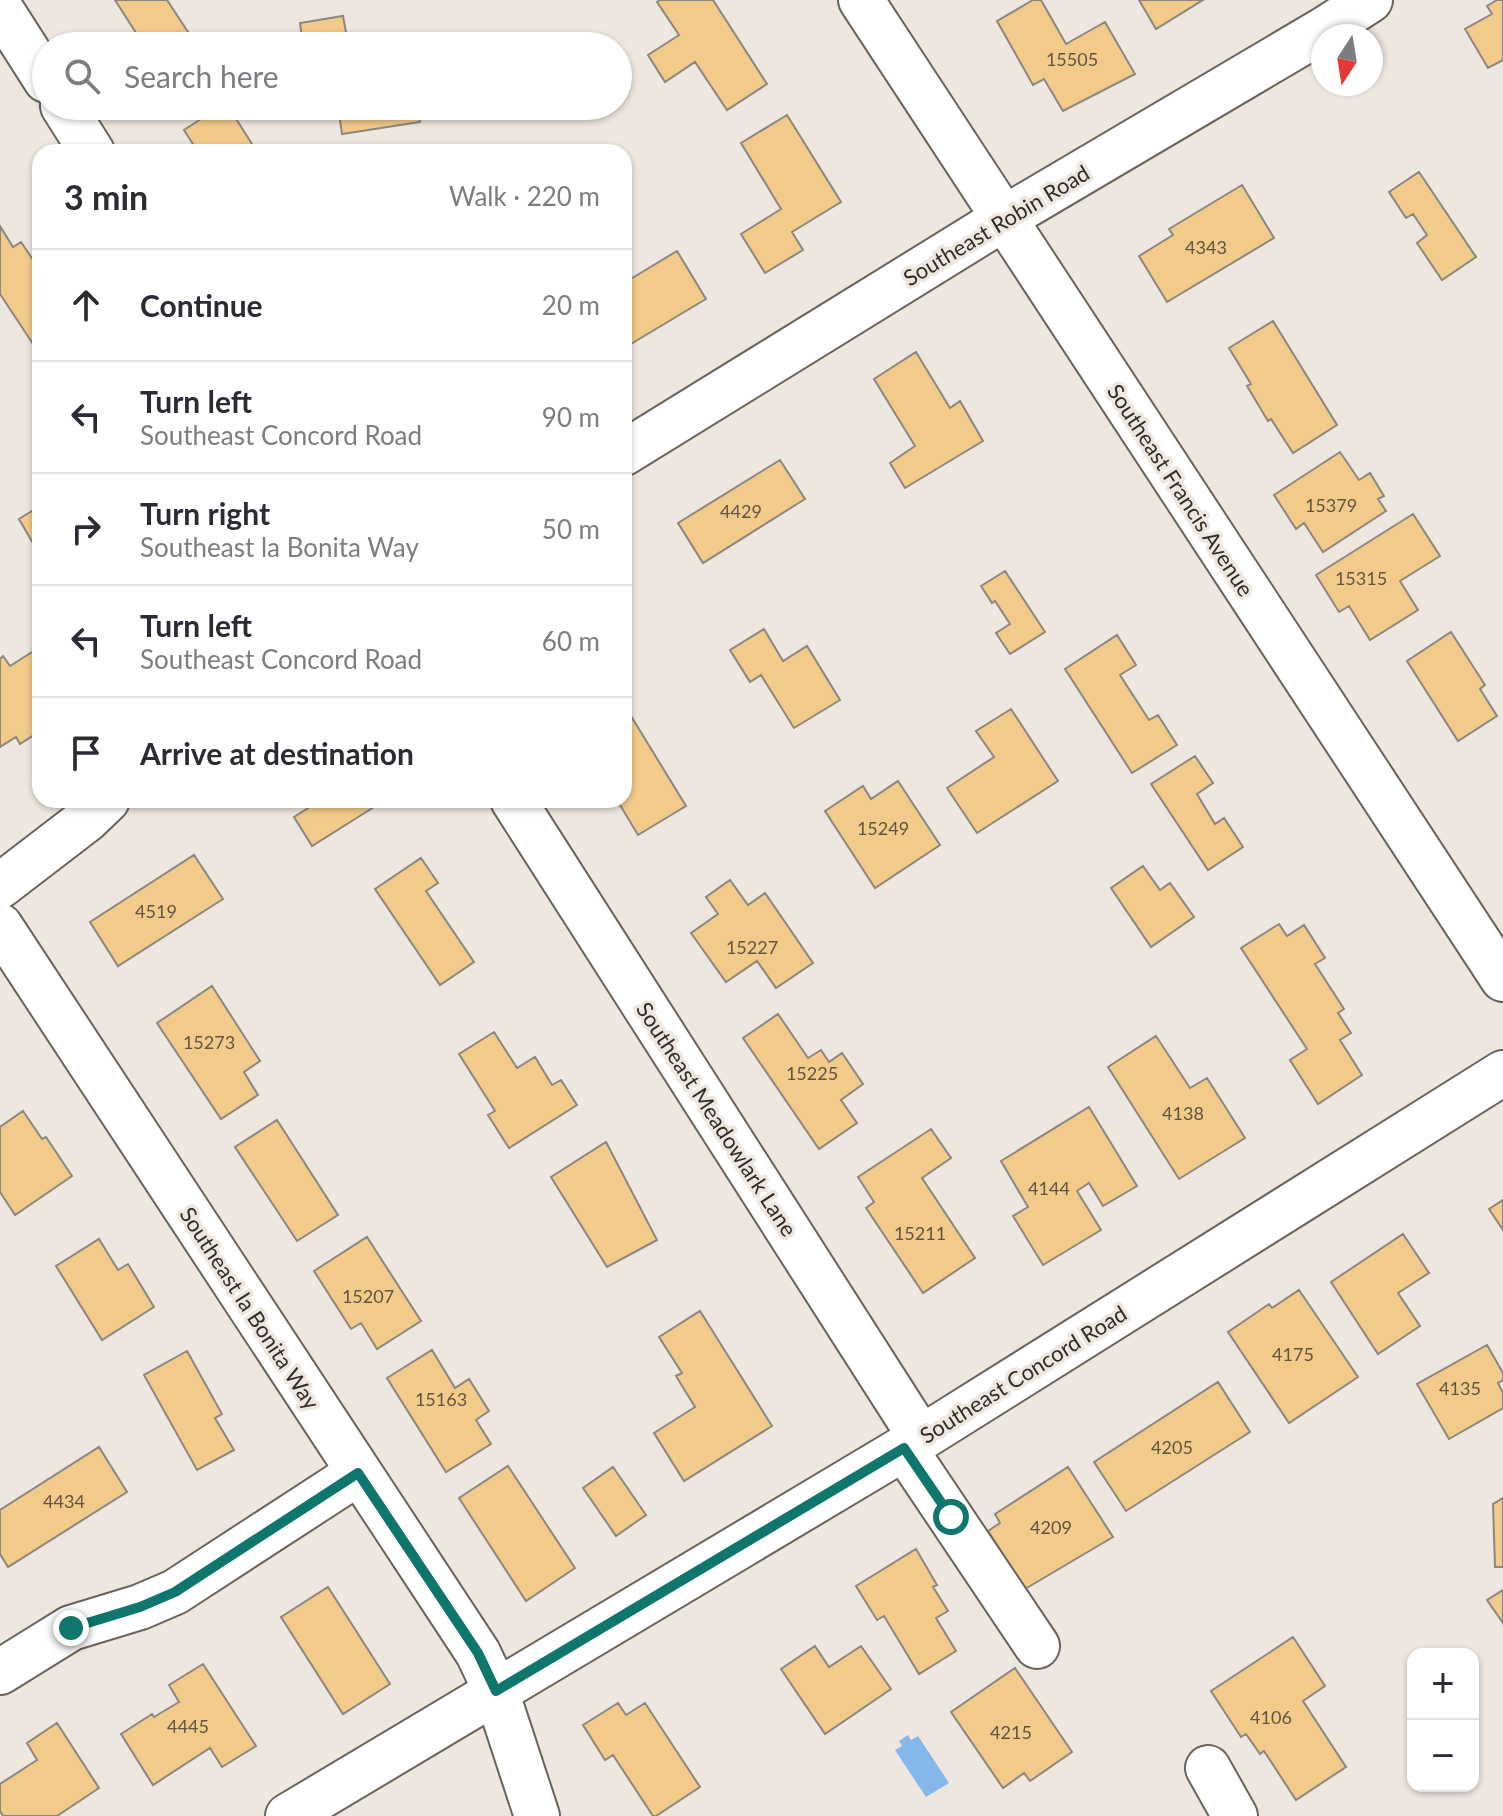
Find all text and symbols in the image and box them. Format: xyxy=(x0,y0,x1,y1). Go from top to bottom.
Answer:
north arrow xyxy=(1311,24,1383,96)
search box xyxy=(32,32,632,120)
house number: 15505 xyxy=(1046,48,1098,70)
icon: search xyxy=(60,54,104,98)
text: Search here xyxy=(124,58,279,94)
street label: Southeast Robin Road xyxy=(898,159,1094,291)
text: 3 min xyxy=(64,176,148,217)
text: Walk · 220 m xyxy=(449,180,600,212)
house number: 4343 xyxy=(1185,236,1227,258)
icon: ahead xyxy=(64,283,108,327)
text: Continue xyxy=(140,287,263,323)
text: 20 m xyxy=(542,289,600,321)
street label: Southeast Francis Avenue xyxy=(1102,379,1260,601)
text: Turn left xyxy=(140,383,252,419)
icon: left xyxy=(64,395,108,439)
text: 90 m xyxy=(542,401,600,433)
text: Southeast Concord Road xyxy=(140,419,422,451)
house number: 15379 xyxy=(1305,494,1357,516)
text: Turn right xyxy=(140,495,270,531)
house number: 4429 xyxy=(720,500,762,522)
icon: right xyxy=(64,507,108,551)
text: 50 m xyxy=(542,513,600,545)
text: Southeast la Bonita Way xyxy=(140,531,419,563)
house number: 15315 xyxy=(1335,567,1387,589)
text: Turn left xyxy=(140,607,252,643)
icon: left xyxy=(64,619,108,663)
text: 60 m xyxy=(542,625,600,657)
text: Southeast Concord Road xyxy=(140,643,422,675)
icon: arrive xyxy=(64,731,108,775)
text: Arrive at destination xyxy=(140,735,414,771)
house number: 15249 xyxy=(857,817,909,839)
house number: 4519 xyxy=(135,900,177,922)
house number: 15227 xyxy=(726,936,778,958)
street label: Southeast Meadowlark Lane xyxy=(631,997,803,1241)
house number: 15273 xyxy=(183,1031,235,1053)
house number: 15225 xyxy=(786,1062,838,1084)
house number: 4138 xyxy=(1162,1102,1204,1124)
house number: 4144 xyxy=(1028,1177,1070,1199)
street label: Southeast la Bonita Way xyxy=(174,1202,326,1415)
house number: 15211 xyxy=(894,1222,946,1244)
house number: 15207 xyxy=(342,1285,394,1307)
street label: Southeast Concord Road xyxy=(915,1299,1131,1449)
house number: 4175 xyxy=(1272,1343,1314,1365)
house number: 4135 xyxy=(1439,1377,1481,1399)
house number: 15163 xyxy=(415,1388,467,1410)
house number: 4205 xyxy=(1151,1436,1193,1458)
house number: 4434 xyxy=(43,1490,85,1512)
route start xyxy=(933,1499,969,1535)
house number: 4209 xyxy=(1030,1516,1072,1538)
route end xyxy=(53,1610,89,1646)
map controls xyxy=(1407,1648,1479,1792)
button: + xyxy=(1407,1648,1479,1720)
house number: 4106 xyxy=(1250,1706,1292,1728)
house number: 4445 xyxy=(167,1715,209,1737)
button: − xyxy=(1407,1720,1479,1792)
house number: 4215 xyxy=(990,1721,1032,1743)

